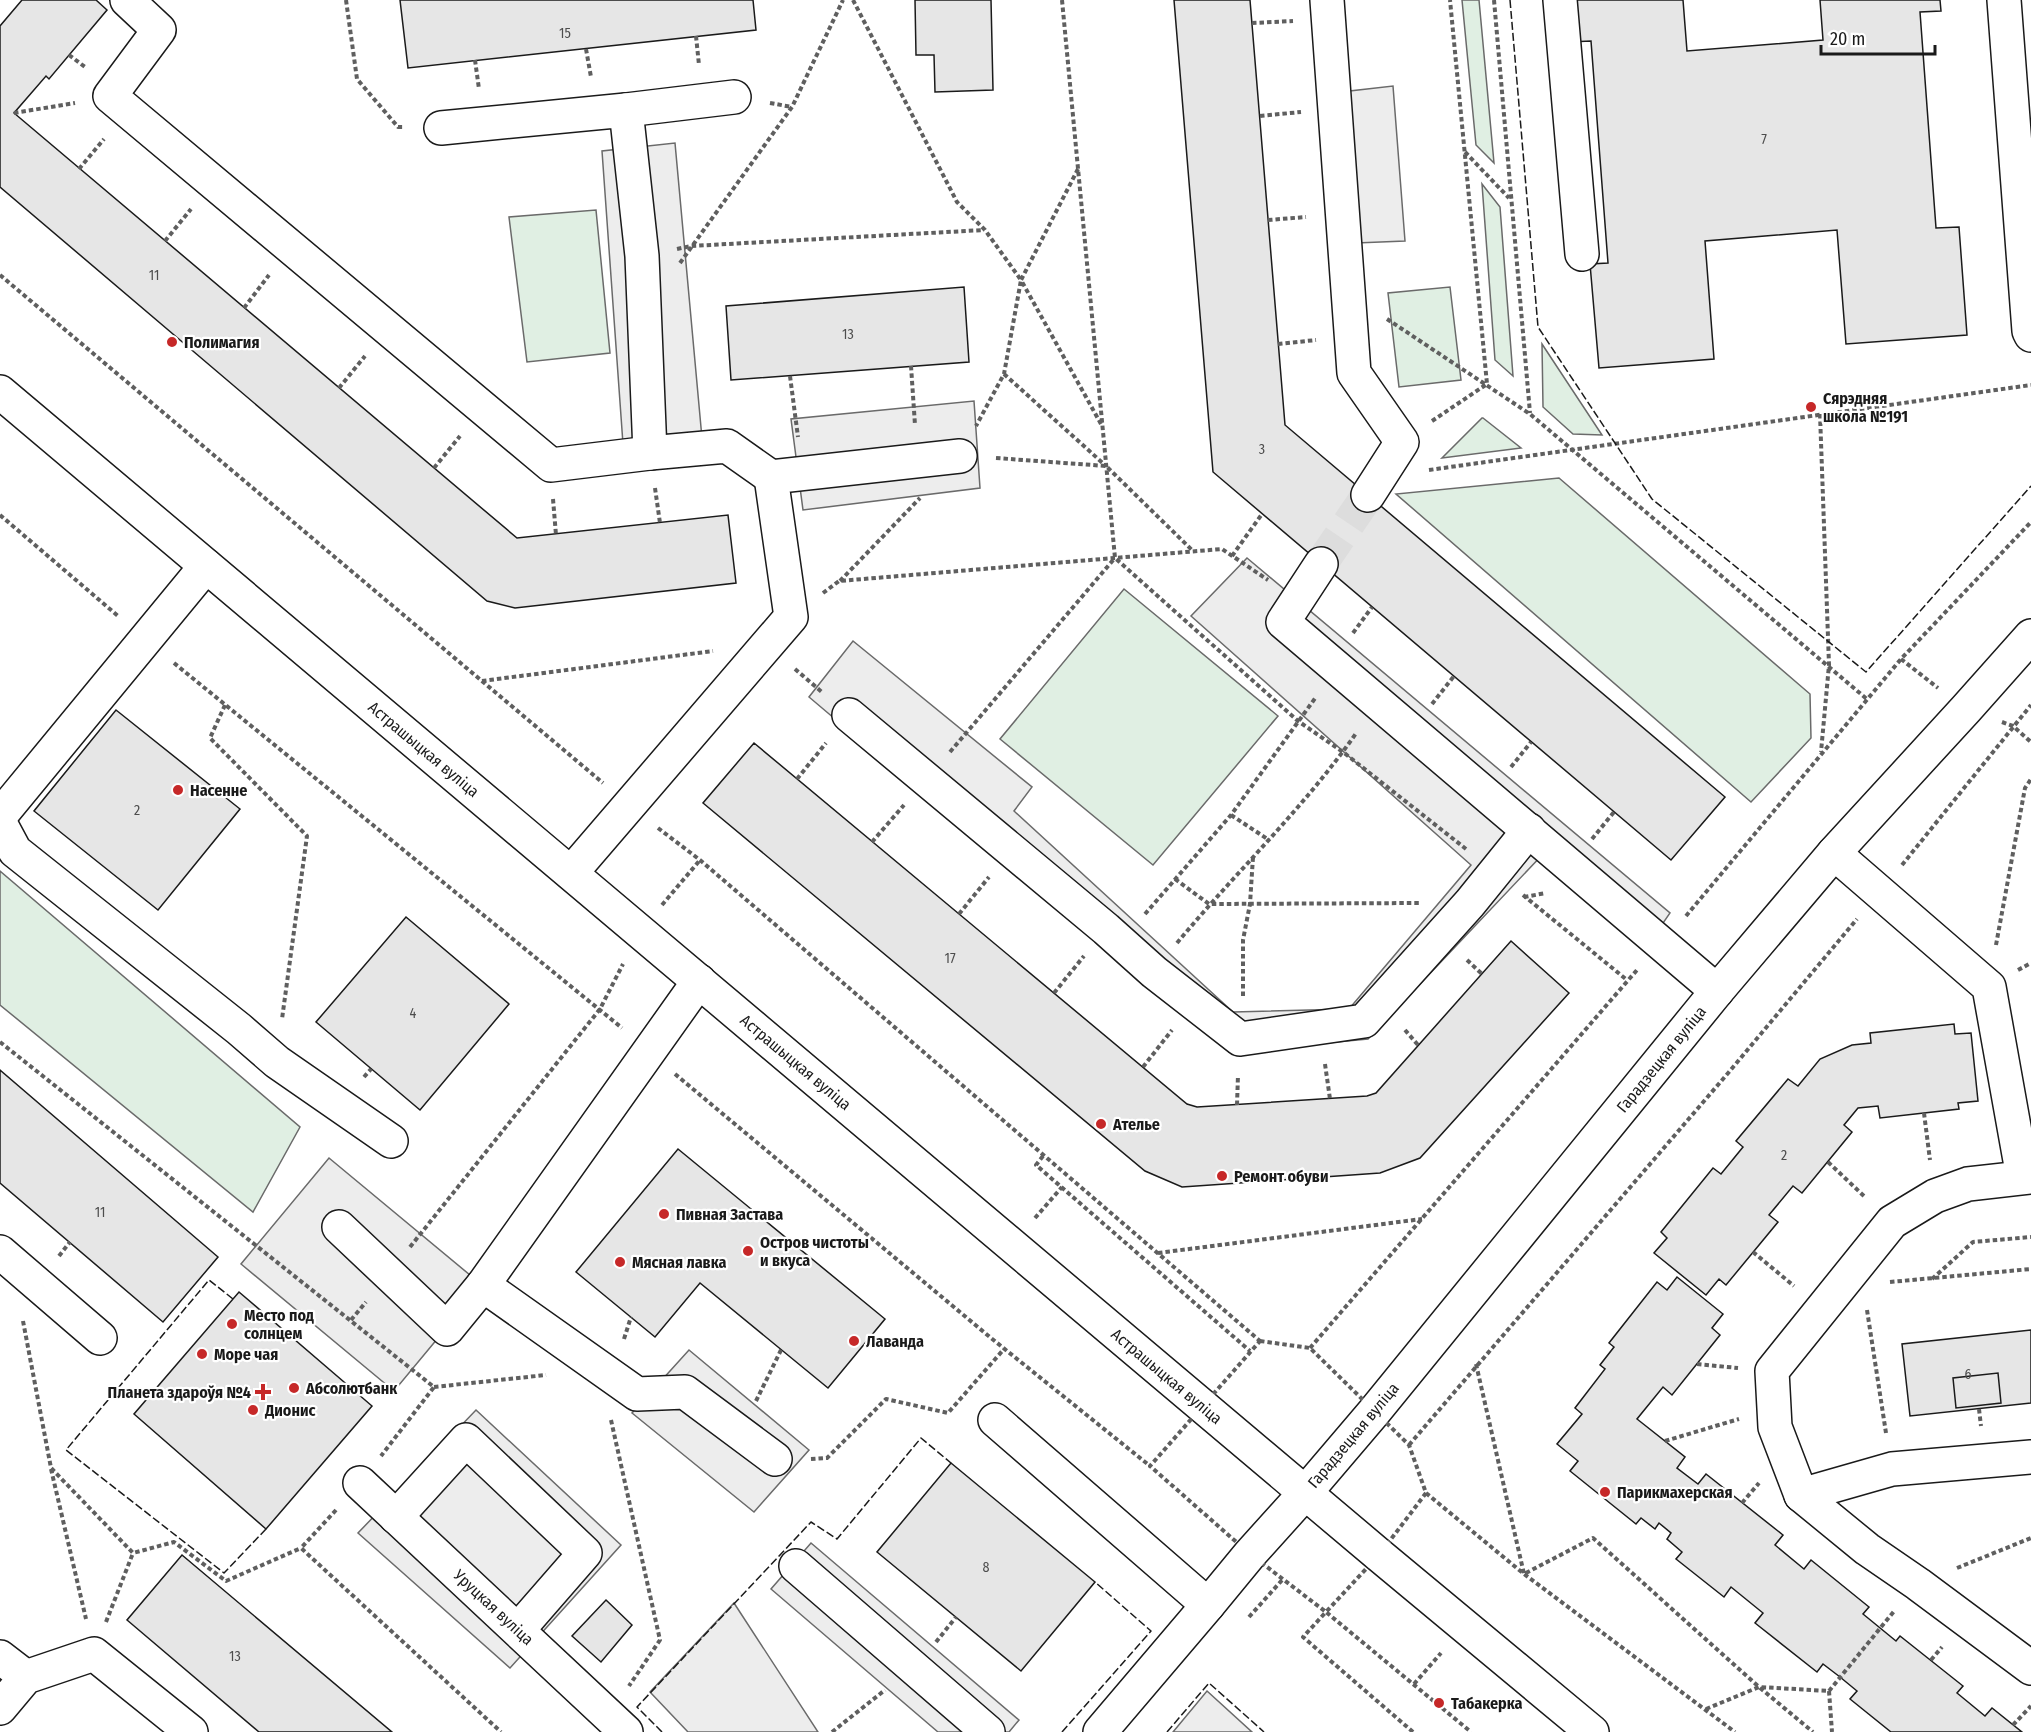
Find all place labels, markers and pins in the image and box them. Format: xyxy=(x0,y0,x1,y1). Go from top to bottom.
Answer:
place label: Полимагия xyxy=(184,333,260,352)
marker: Полимагия xyxy=(165,335,179,349)
place label: Сярэдняя школа №191 xyxy=(1823,389,1908,426)
marker: Сярэдняя школа №191 xyxy=(1804,400,1818,414)
place label: Насенне xyxy=(190,781,247,800)
marker: Насенне xyxy=(171,783,185,797)
place label: Ателье xyxy=(1112,1115,1160,1134)
marker: Ателье xyxy=(1094,1117,1108,1131)
place label: Ремонт обуви xyxy=(1234,1167,1328,1186)
marker: Ремонт обуви xyxy=(1215,1169,1229,1183)
place label: Пивная Застава xyxy=(676,1205,783,1224)
marker: Пивная Застава xyxy=(657,1207,671,1221)
place label: Остров чистоты и вкуса xyxy=(760,1233,869,1270)
marker: Остров чистоты и вкуса xyxy=(741,1244,755,1258)
place label: Мясная лавка xyxy=(632,1253,726,1272)
marker: Мясная лавка xyxy=(613,1255,627,1269)
place label: Место под солнцем xyxy=(244,1306,314,1343)
marker: Место под солнцем xyxy=(225,1317,239,1331)
place label: Лаванда xyxy=(866,1332,924,1351)
marker: Лаванда xyxy=(847,1334,861,1348)
place label: Море чая xyxy=(214,1345,278,1364)
marker: Море чая xyxy=(195,1347,209,1361)
place label: Абсолютбанк xyxy=(305,1379,398,1398)
marker: Абсолютбанк xyxy=(287,1381,301,1395)
place label: Планета здароўя №4 xyxy=(108,1383,251,1402)
marker: Планета здароўя №4 xyxy=(256,1385,270,1399)
place label: Дионис xyxy=(264,1401,315,1420)
marker: Дионис xyxy=(246,1403,260,1417)
place label: Парикмахерская xyxy=(1617,1483,1733,1502)
marker: Парикмахерская xyxy=(1598,1485,1612,1499)
place label: Табакерка xyxy=(1451,1694,1523,1713)
marker: Табакерка xyxy=(1432,1696,1446,1710)

